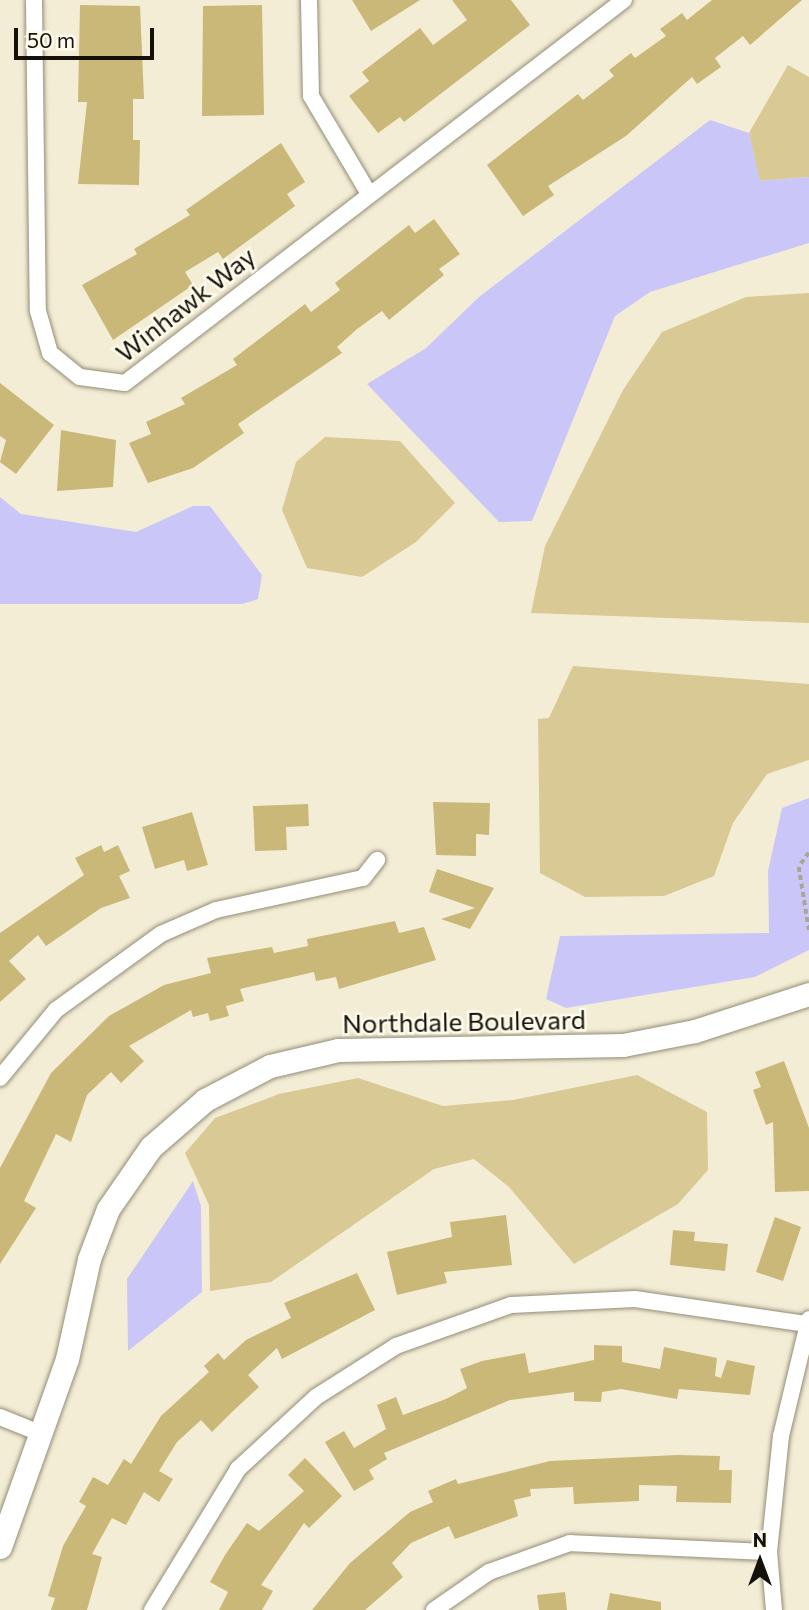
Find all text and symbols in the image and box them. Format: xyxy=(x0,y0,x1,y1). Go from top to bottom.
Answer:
scale bar xyxy=(18,14,158,58)
text: 50 m xyxy=(27,27,75,52)
street label: Winhawk Way xyxy=(109,240,261,368)
street label: Northdale Boulevard xyxy=(342,1003,586,1039)
north arrow xyxy=(725,1526,795,1596)
text: N xyxy=(753,1528,767,1551)

